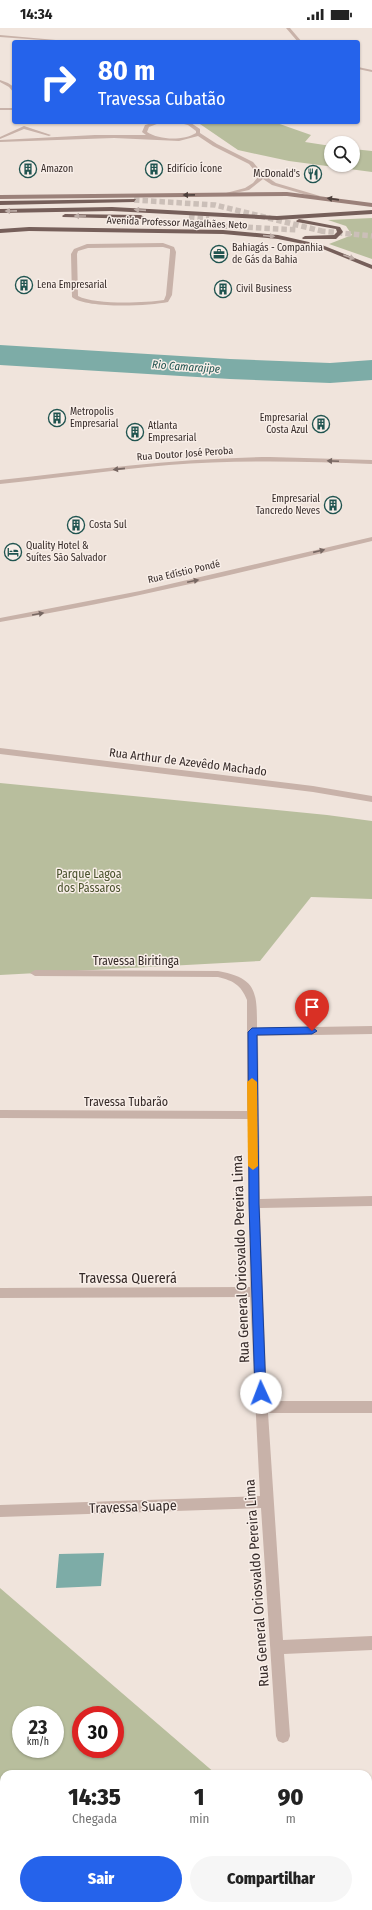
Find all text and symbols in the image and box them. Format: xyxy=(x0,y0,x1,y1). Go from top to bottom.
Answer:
text: 14:34 xyxy=(20,5,53,23)
text: 80 m xyxy=(98,54,155,87)
icon: right xyxy=(32,56,84,108)
text: Travessa Cubatão xyxy=(98,88,226,110)
map controls xyxy=(324,136,360,172)
button: search xyxy=(324,136,360,172)
building icon: Amazon xyxy=(18,159,38,179)
building icon: Edifício Ícone xyxy=(144,159,164,179)
place label: Edifício Ícone xyxy=(167,161,222,175)
place label: Amazon xyxy=(41,163,73,175)
restaurant icon: McDonald's xyxy=(303,164,323,184)
place label: McDonald's xyxy=(253,168,300,180)
one-way arrow xyxy=(182,192,195,198)
one-way arrow xyxy=(327,196,340,202)
one-way arrow xyxy=(134,207,146,214)
one-way arrow xyxy=(4,208,17,214)
one-way arrow xyxy=(73,213,86,219)
street label: Avenida Professor Magalhães Neto xyxy=(106,215,248,231)
one-way arrow xyxy=(263,233,275,239)
place label: Bahiagás - Companhia de Gás da Bahia xyxy=(232,242,323,266)
office icon: Bahiagás - Companhia de Gás da Bahia xyxy=(209,244,229,264)
one-way arrow xyxy=(344,255,356,261)
building icon: Lena Empresarial xyxy=(14,275,34,295)
place label: Lena Empresarial xyxy=(37,279,107,291)
building icon: Civil Business xyxy=(213,279,233,299)
place label: Civil Business xyxy=(236,283,292,295)
water label: Rio Camarajipe xyxy=(152,358,220,376)
place label: Metropolis Empresarial xyxy=(70,406,119,430)
building icon: Metropolis Empresarial xyxy=(47,408,67,428)
place label: Empresarial Costa Azul xyxy=(260,412,308,436)
building icon: Empresarial Costa Azul xyxy=(311,414,331,434)
place label: Atlanta Empresarial xyxy=(148,420,197,444)
building icon: Atlanta Empresarial xyxy=(125,422,145,442)
street label: Rua Doutor José Peroba xyxy=(136,445,234,463)
one-way arrow xyxy=(327,457,339,464)
one-way arrow xyxy=(113,465,125,472)
place label: Empresarial Tancredo Neves xyxy=(256,493,320,517)
building icon: Empresarial Tancredo Neves xyxy=(323,495,343,515)
building icon: Costa Sul xyxy=(66,515,86,535)
place label: Costa Sul xyxy=(89,519,127,531)
place label: Quality Hotel & Suítes São Salvador xyxy=(26,540,107,564)
hotel icon: Quality Hotel & Suítes São Salvador xyxy=(3,542,23,562)
one-way arrow xyxy=(313,548,326,554)
street label: Rua Edístio Pondé xyxy=(146,557,221,586)
one-way arrow xyxy=(187,578,199,584)
one-way arrow xyxy=(32,611,45,617)
street label: Rua Arthur de Azevêdo Machado xyxy=(108,745,268,779)
park label: Parque Lagoa dos Pássaros xyxy=(56,867,122,895)
street label: Travessa Biritinga xyxy=(93,954,179,968)
pin xyxy=(295,990,329,1031)
icon: arrive xyxy=(301,996,323,1018)
street label: Travessa Tubarão xyxy=(84,1095,168,1109)
street label: Rua General Oriosvaldo Pereira Lima xyxy=(229,1155,253,1363)
street label: Travessa Quererá xyxy=(79,1270,177,1287)
position arrow xyxy=(240,1372,282,1414)
street label: Rua General Oriosvaldo Pereira Lima xyxy=(241,1478,273,1687)
street label: Travessa Suape xyxy=(89,1497,177,1517)
speed limit sign: 30 xyxy=(72,1706,124,1758)
text: 23 xyxy=(29,1715,47,1739)
text: km/h xyxy=(27,1736,49,1748)
text: 14:35 xyxy=(68,1783,121,1811)
text: 1 xyxy=(194,1783,204,1811)
text: 90 xyxy=(278,1783,304,1811)
text: Chegada xyxy=(72,1811,117,1826)
text: min xyxy=(189,1811,209,1826)
text: m xyxy=(286,1811,296,1826)
button: Sair xyxy=(20,1856,182,1902)
button: Compartilhar xyxy=(190,1856,352,1902)

